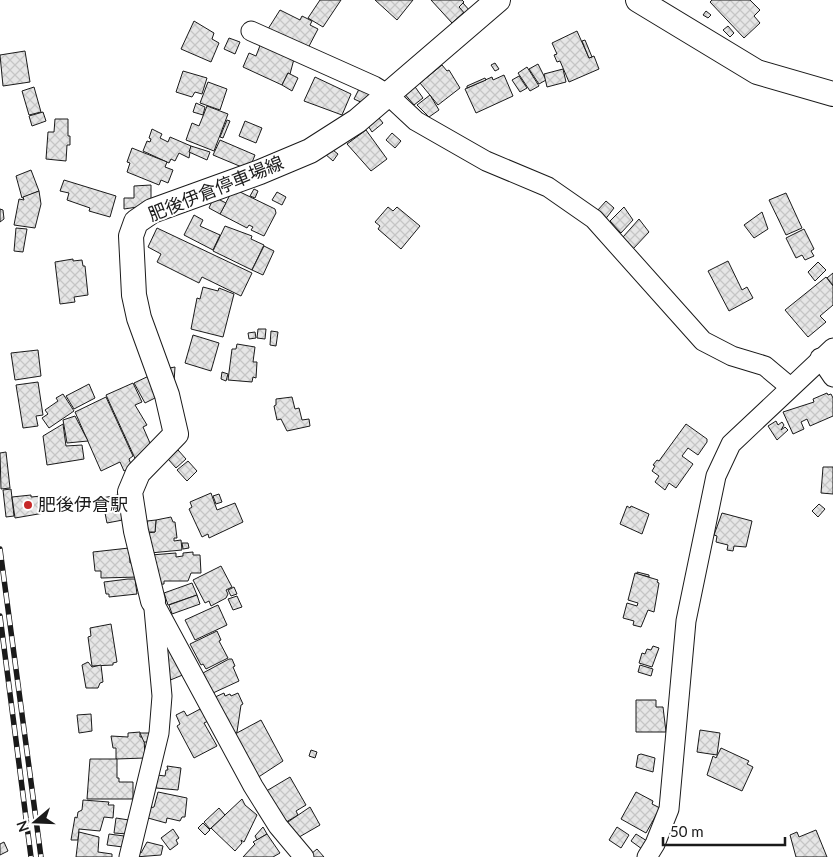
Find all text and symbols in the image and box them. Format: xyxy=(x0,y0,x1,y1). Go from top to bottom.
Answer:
street label: 肥後伊倉停車場線 xyxy=(145,151,287,225)
place label: 肥後伊倉駅 xyxy=(38,493,128,515)
marker: 肥後伊倉駅 xyxy=(22,499,34,511)
north arrow xyxy=(10,797,60,847)
scale bar xyxy=(663,814,786,846)
text: N xyxy=(12,819,32,834)
text: 50 m xyxy=(670,822,704,840)

